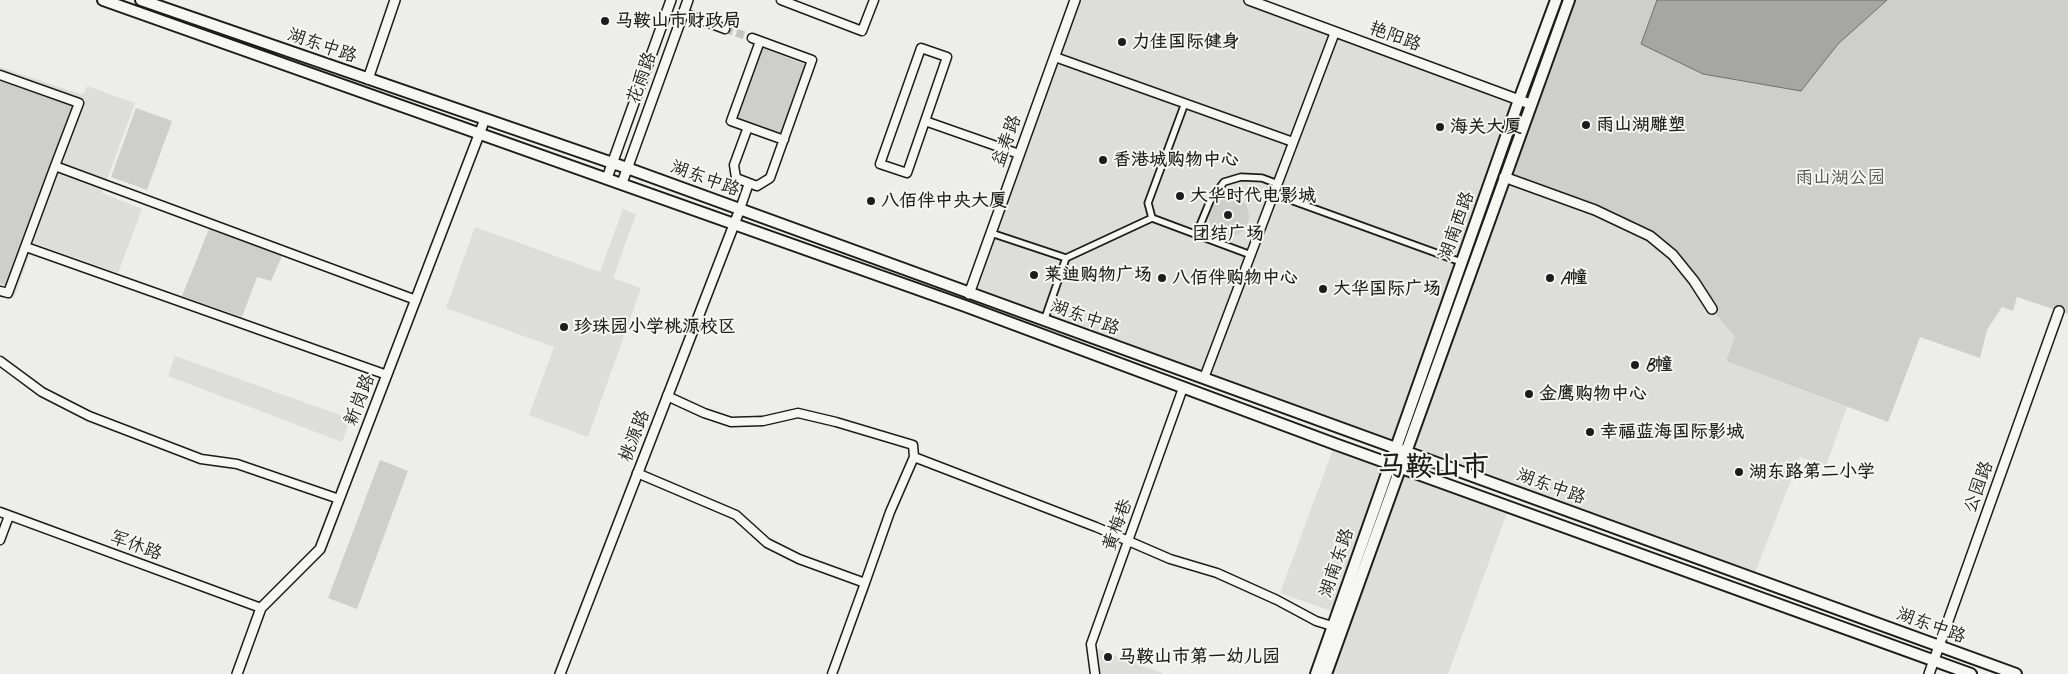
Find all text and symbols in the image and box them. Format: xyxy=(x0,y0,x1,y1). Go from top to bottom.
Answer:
place label: 马鞍山市财政局 xyxy=(615,10,741,32)
marker: 马鞍山市财政局 xyxy=(599,15,611,27)
street label: 艳阳路 xyxy=(1366,18,1424,56)
street label: 湖东中路 xyxy=(284,24,360,68)
place label: 力佳国际健身 xyxy=(1132,31,1240,53)
marker: 力佳国际健身 xyxy=(1116,36,1128,48)
street label: 花雨路 xyxy=(623,49,661,107)
street label: 益寿路 xyxy=(988,112,1026,170)
place label: 雨山湖雕塑 xyxy=(1596,114,1686,136)
place label: 海关大厦 xyxy=(1450,116,1522,138)
marker: 雨山湖雕塑 xyxy=(1580,119,1592,131)
marker: 海关大厦 xyxy=(1434,121,1446,133)
place label: 香港城购物中心 xyxy=(1113,149,1239,171)
marker: 香港城购物中心 xyxy=(1097,154,1109,166)
street label: 湖东中路 xyxy=(667,157,743,201)
park label: 雨山湖公园 xyxy=(1795,167,1885,189)
place label: 大华时代电影城 xyxy=(1190,185,1316,207)
street label: 湖南西路 xyxy=(1435,188,1479,264)
place label: 八佰伴中央大厦 xyxy=(881,190,1007,212)
marker: 大华时代电影城 xyxy=(1174,190,1186,202)
marker: 八佰伴中央大厦 xyxy=(865,195,877,207)
marker: 团结广场 xyxy=(1222,209,1234,221)
place label: 团结广场 xyxy=(1192,223,1264,245)
place label: 莱迪购物广场 xyxy=(1044,264,1152,286)
place label: 八佰伴购物中心 xyxy=(1172,267,1298,289)
place label: A幢 xyxy=(1560,267,1587,289)
marker: 莱迪购物广场 xyxy=(1028,269,1040,281)
marker: 八佰伴购物中心 xyxy=(1156,272,1168,284)
marker: A幢 xyxy=(1544,272,1556,284)
place label: 大华国际广场 xyxy=(1333,278,1441,300)
marker: 大华国际广场 xyxy=(1317,283,1329,295)
street label: 湖东中路 xyxy=(1047,296,1123,340)
place label: 珍珠园小学桃源校区 xyxy=(574,316,736,338)
marker: 珍珠园小学桃源校区 xyxy=(558,321,570,333)
place label: B幢 xyxy=(1645,354,1672,376)
marker: B幢 xyxy=(1629,359,1641,371)
street label: 新岗路 xyxy=(340,371,380,429)
place label: 金鹰购物中心 xyxy=(1539,383,1647,405)
marker: 金鹰购物中心 xyxy=(1523,388,1535,400)
street label: 桃源路 xyxy=(615,407,655,465)
place label: 幸福蓝海国际影城 xyxy=(1600,421,1744,443)
marker: 幸福蓝海国际影城 xyxy=(1584,426,1596,438)
district label: 马鞍山市 xyxy=(1377,451,1489,485)
street label: 公园路 xyxy=(1960,458,1998,516)
place label: 湖东路第二小学 xyxy=(1749,461,1875,483)
street label: 湖东中路 xyxy=(1513,465,1589,509)
marker: 湖东路第二小学 xyxy=(1733,466,1745,478)
street label: 黄梅巷 xyxy=(1099,496,1137,554)
street label: 湖南东路 xyxy=(1315,525,1359,601)
street label: 军休路 xyxy=(107,527,165,565)
street label: 湖东中路 xyxy=(1893,604,1969,648)
place label: 马鞍山市第一幼儿园 xyxy=(1118,646,1280,668)
marker: 马鞍山市第一幼儿园 xyxy=(1102,651,1114,663)

